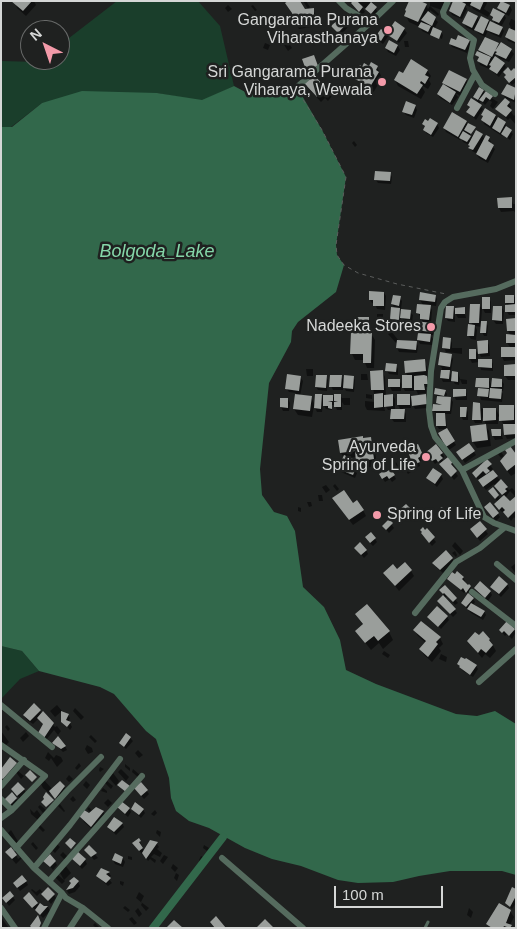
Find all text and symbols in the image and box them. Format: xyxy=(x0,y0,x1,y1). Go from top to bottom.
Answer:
place label: Gangarama Purana Viharasthanaya xyxy=(237,11,378,49)
north arrow xyxy=(20,20,70,70)
marker: Gangarama Purana Viharasthanaya xyxy=(382,24,394,36)
text: N xyxy=(27,25,45,44)
place label: Sri Gangarama Purana Viharaya, Wewala xyxy=(207,63,372,101)
marker: Sri Gangarama Purana Viharaya, Wewala xyxy=(376,76,388,88)
water label: Bolgoda_Lake xyxy=(99,241,215,263)
place label: Nadeeka Stores xyxy=(306,317,421,337)
marker: Nadeeka Stores xyxy=(425,321,437,333)
place label: Ayurveda Spring of Life xyxy=(322,438,416,476)
marker: Ayurveda Spring of Life xyxy=(420,451,432,463)
place label: Spring of Life xyxy=(387,505,481,525)
marker: Spring of Life xyxy=(371,509,383,521)
scale bar xyxy=(337,876,446,908)
text: 100 m xyxy=(342,886,384,903)

